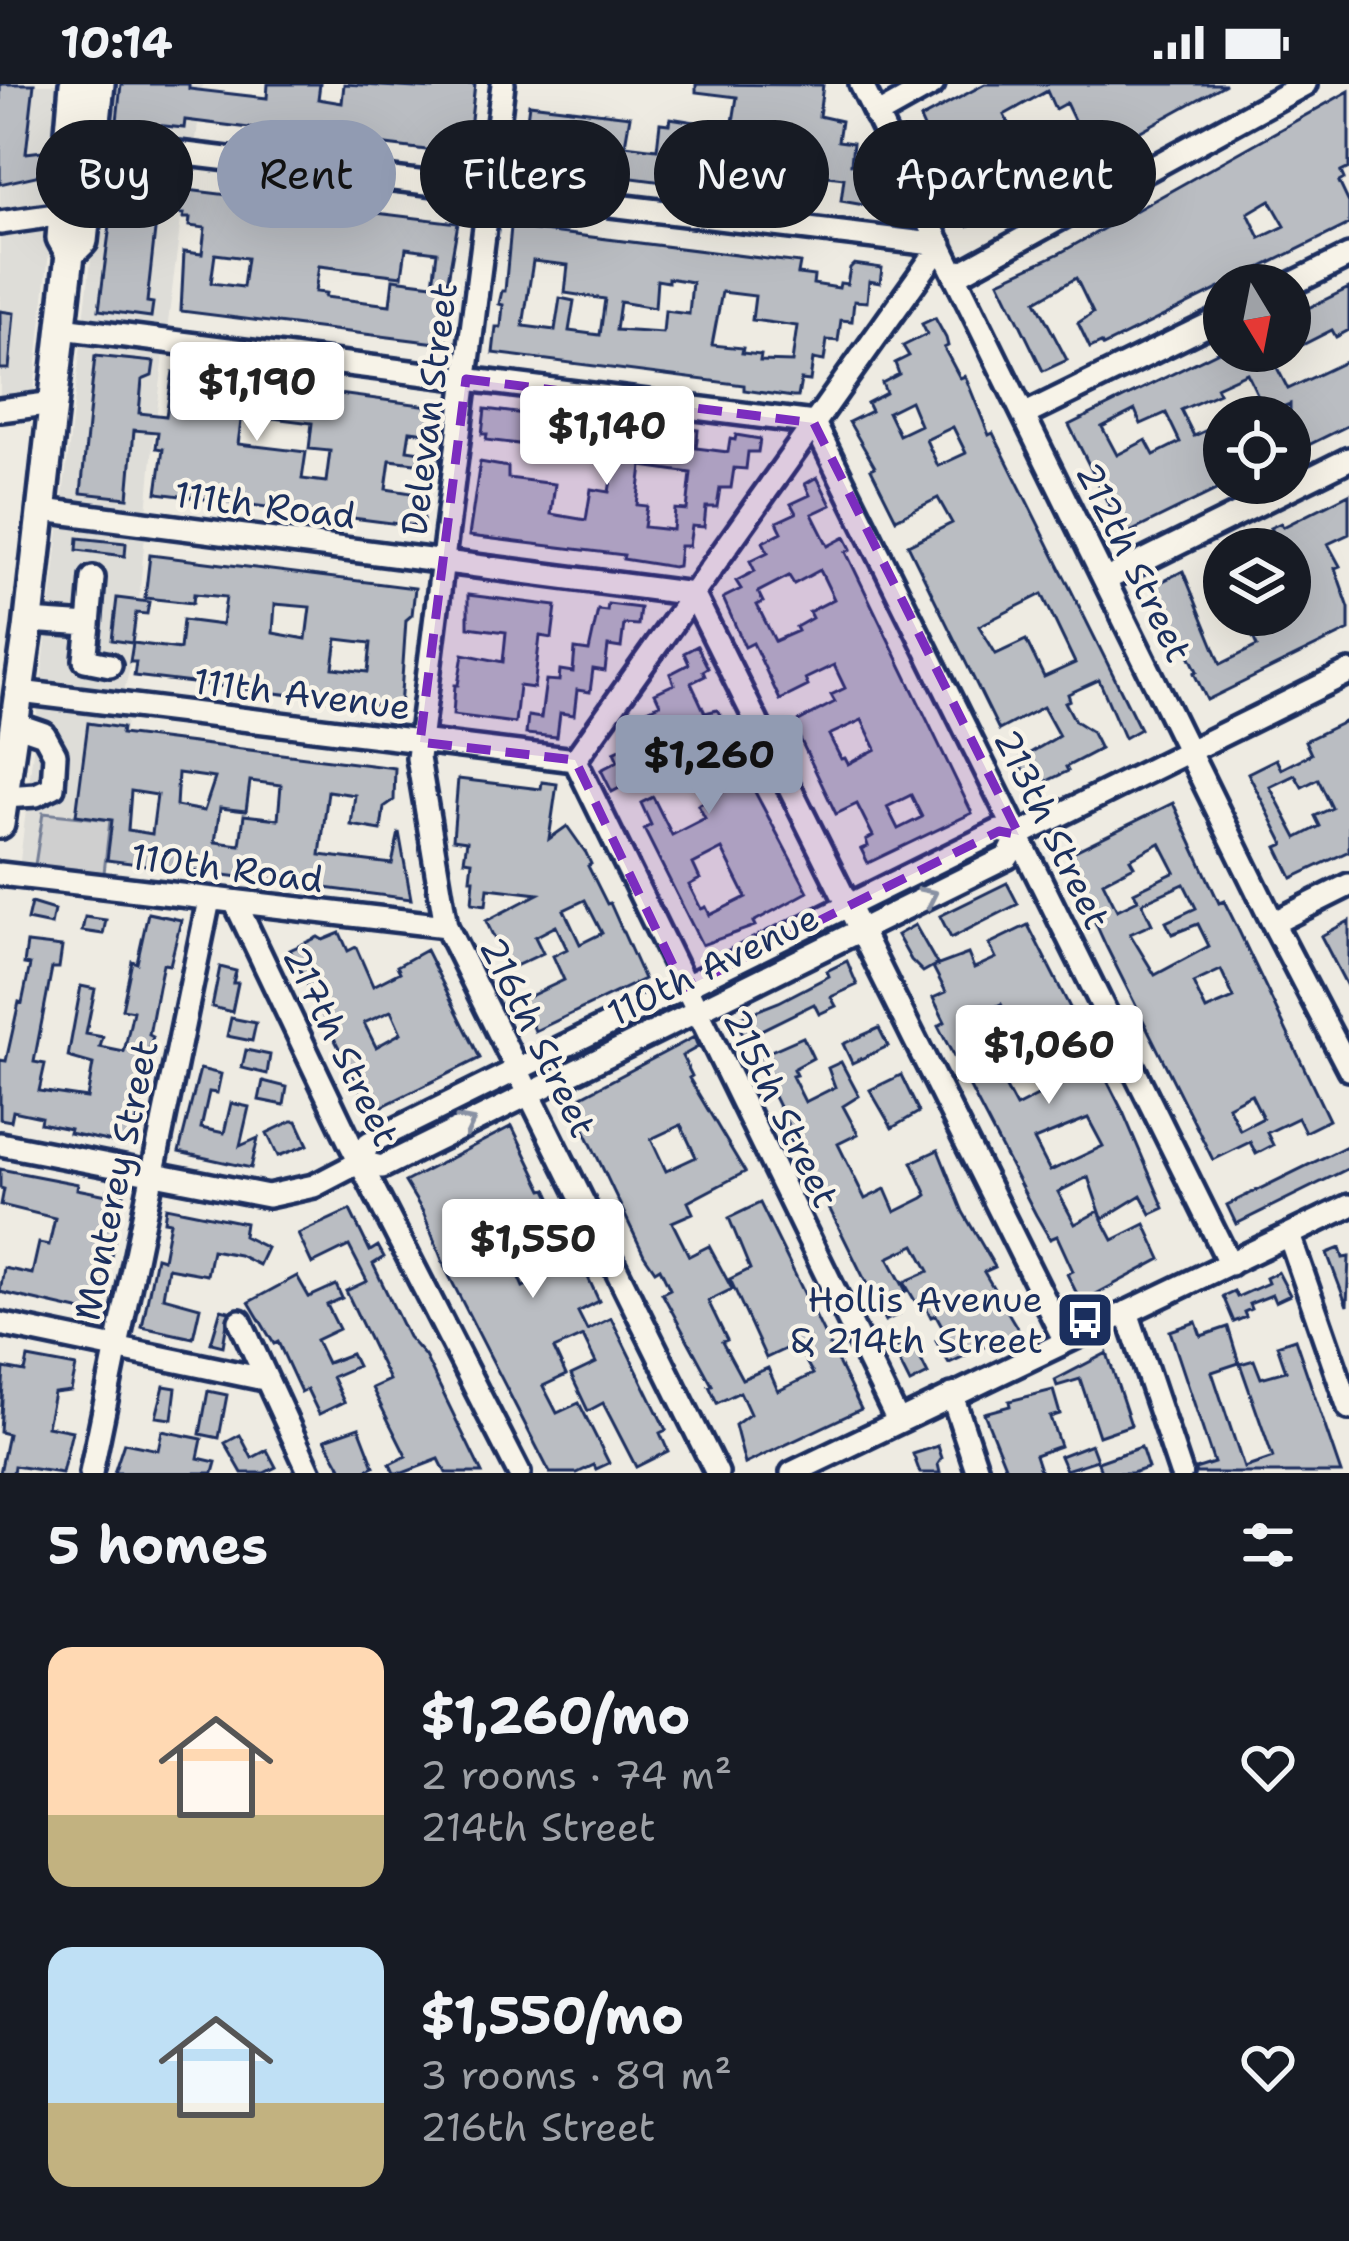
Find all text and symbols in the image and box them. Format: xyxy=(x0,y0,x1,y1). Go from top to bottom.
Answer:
text: 10:14 xyxy=(60,12,173,72)
chip: Buy xyxy=(36,120,193,228)
chip: Rent xyxy=(217,120,396,228)
chip: Filters xyxy=(420,120,630,228)
chip: New xyxy=(654,120,829,228)
chip: Apartment xyxy=(853,120,1156,228)
north arrow xyxy=(1203,264,1311,372)
map controls xyxy=(1203,264,1311,636)
street label: Delevan Street xyxy=(389,280,469,538)
pin: $1,190 xyxy=(159,342,355,444)
text: $1,190 xyxy=(197,355,317,407)
pin: $1,140 xyxy=(509,386,705,488)
button: locate xyxy=(1203,396,1311,504)
text: $1,140 xyxy=(547,399,667,451)
street label: 212th Street xyxy=(1065,454,1203,670)
street label: 111th Road xyxy=(172,470,358,540)
button: layers xyxy=(1203,528,1311,636)
street label: 111th Avenue xyxy=(190,656,414,732)
pin: $1,260 xyxy=(611,715,807,817)
street label: 213th Street xyxy=(982,721,1122,937)
text: $1,260 xyxy=(643,728,775,780)
street label: 110th Road xyxy=(128,832,326,904)
one-way arrow xyxy=(917,887,938,910)
street label: 110th Avenue xyxy=(599,893,827,1037)
street label: 216th Street xyxy=(468,929,608,1145)
street label: 217th Street xyxy=(271,938,411,1154)
street label: 215th Street xyxy=(712,1000,850,1216)
pin: $1,060 xyxy=(951,1005,1147,1107)
text: $1,060 xyxy=(983,1018,1115,1070)
street label: Monterey Street xyxy=(62,1035,170,1325)
one-way arrow xyxy=(454,1115,476,1138)
pin: $1,550 xyxy=(435,1199,631,1301)
text: $1,550 xyxy=(469,1212,597,1264)
place label: Hollis Avenue & 214th Street xyxy=(791,1275,1043,1365)
bus stop icon: Hollis Avenue & 214th Street xyxy=(1054,1289,1116,1351)
text: 5 homes xyxy=(48,1511,268,1579)
icon: filters xyxy=(1235,1512,1301,1578)
text: $1,260/mo xyxy=(420,1681,690,1749)
icon: home xyxy=(144,1695,288,1839)
icon: heart xyxy=(1235,1734,1301,1800)
text: 2 rooms · 74 m² xyxy=(420,1749,732,1801)
text: 214th Street xyxy=(420,1801,656,1853)
text: $1,550/mo xyxy=(420,1981,684,2049)
icon: home xyxy=(144,1995,288,2139)
icon: heart xyxy=(1235,2034,1301,2100)
text: 3 rooms · 89 m² xyxy=(420,2049,732,2101)
text: 216th Street xyxy=(420,2101,656,2153)

